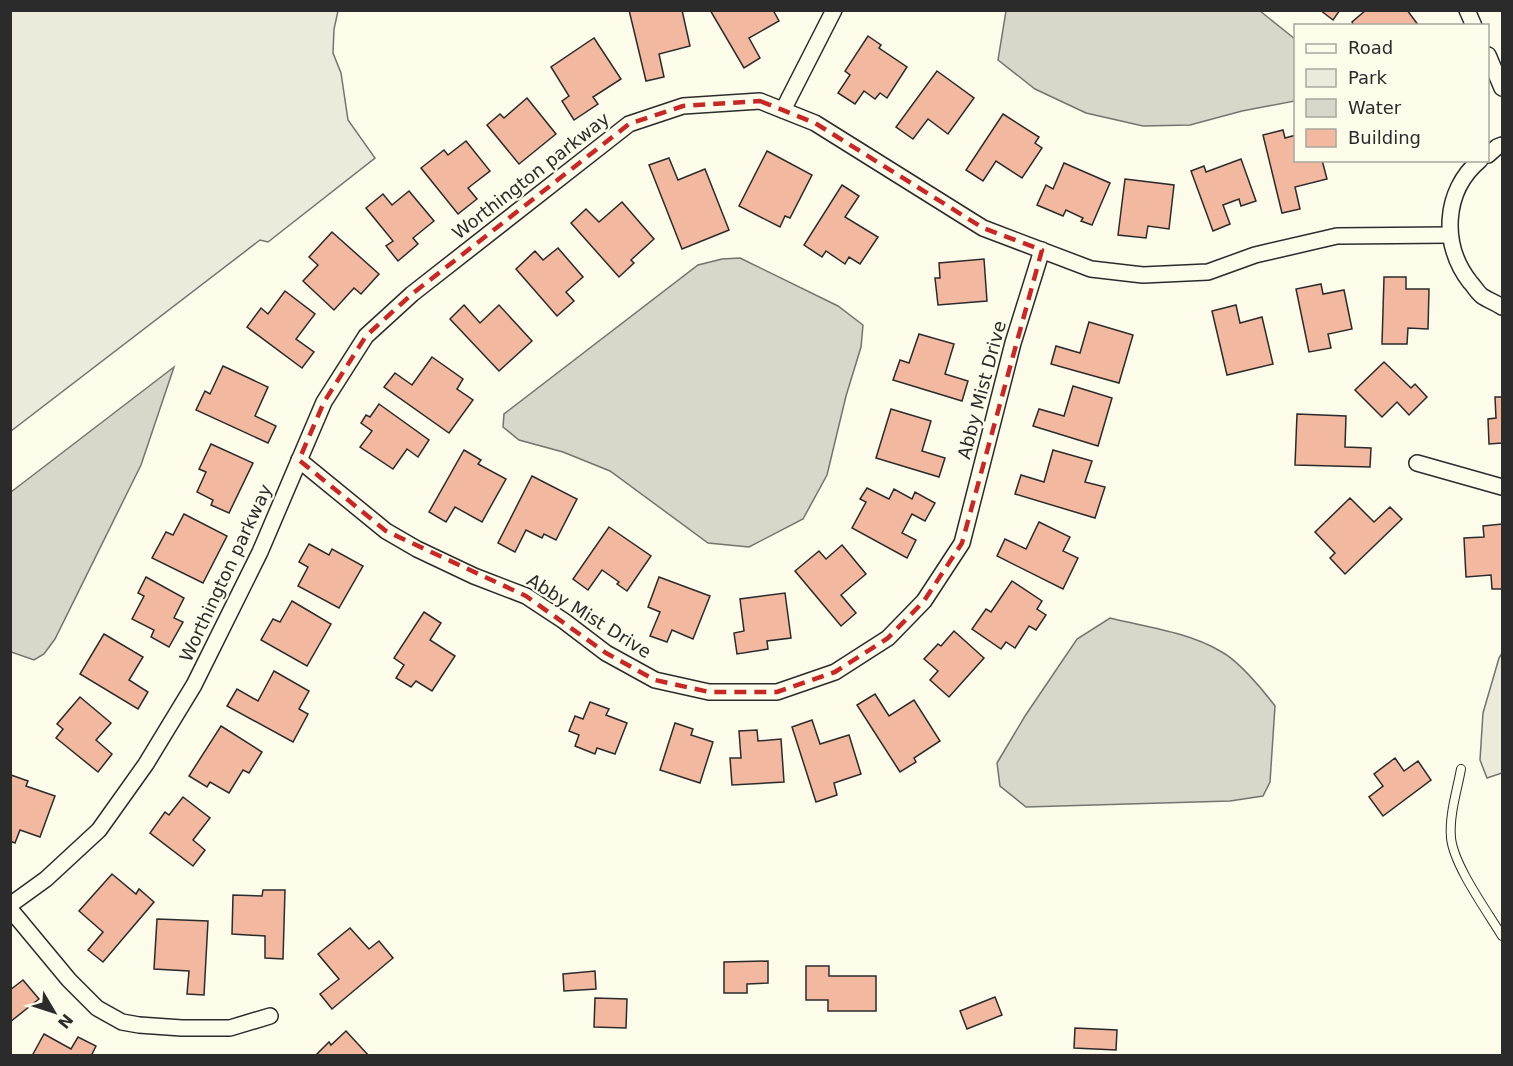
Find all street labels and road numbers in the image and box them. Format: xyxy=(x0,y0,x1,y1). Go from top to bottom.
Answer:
street label: Worthington parkway xyxy=(448,108,614,243)
street label: Abby Mist Drive xyxy=(953,318,1010,461)
street label: Worthington parkway xyxy=(175,480,276,665)
street label: Abby Mist Drive xyxy=(523,569,655,662)

